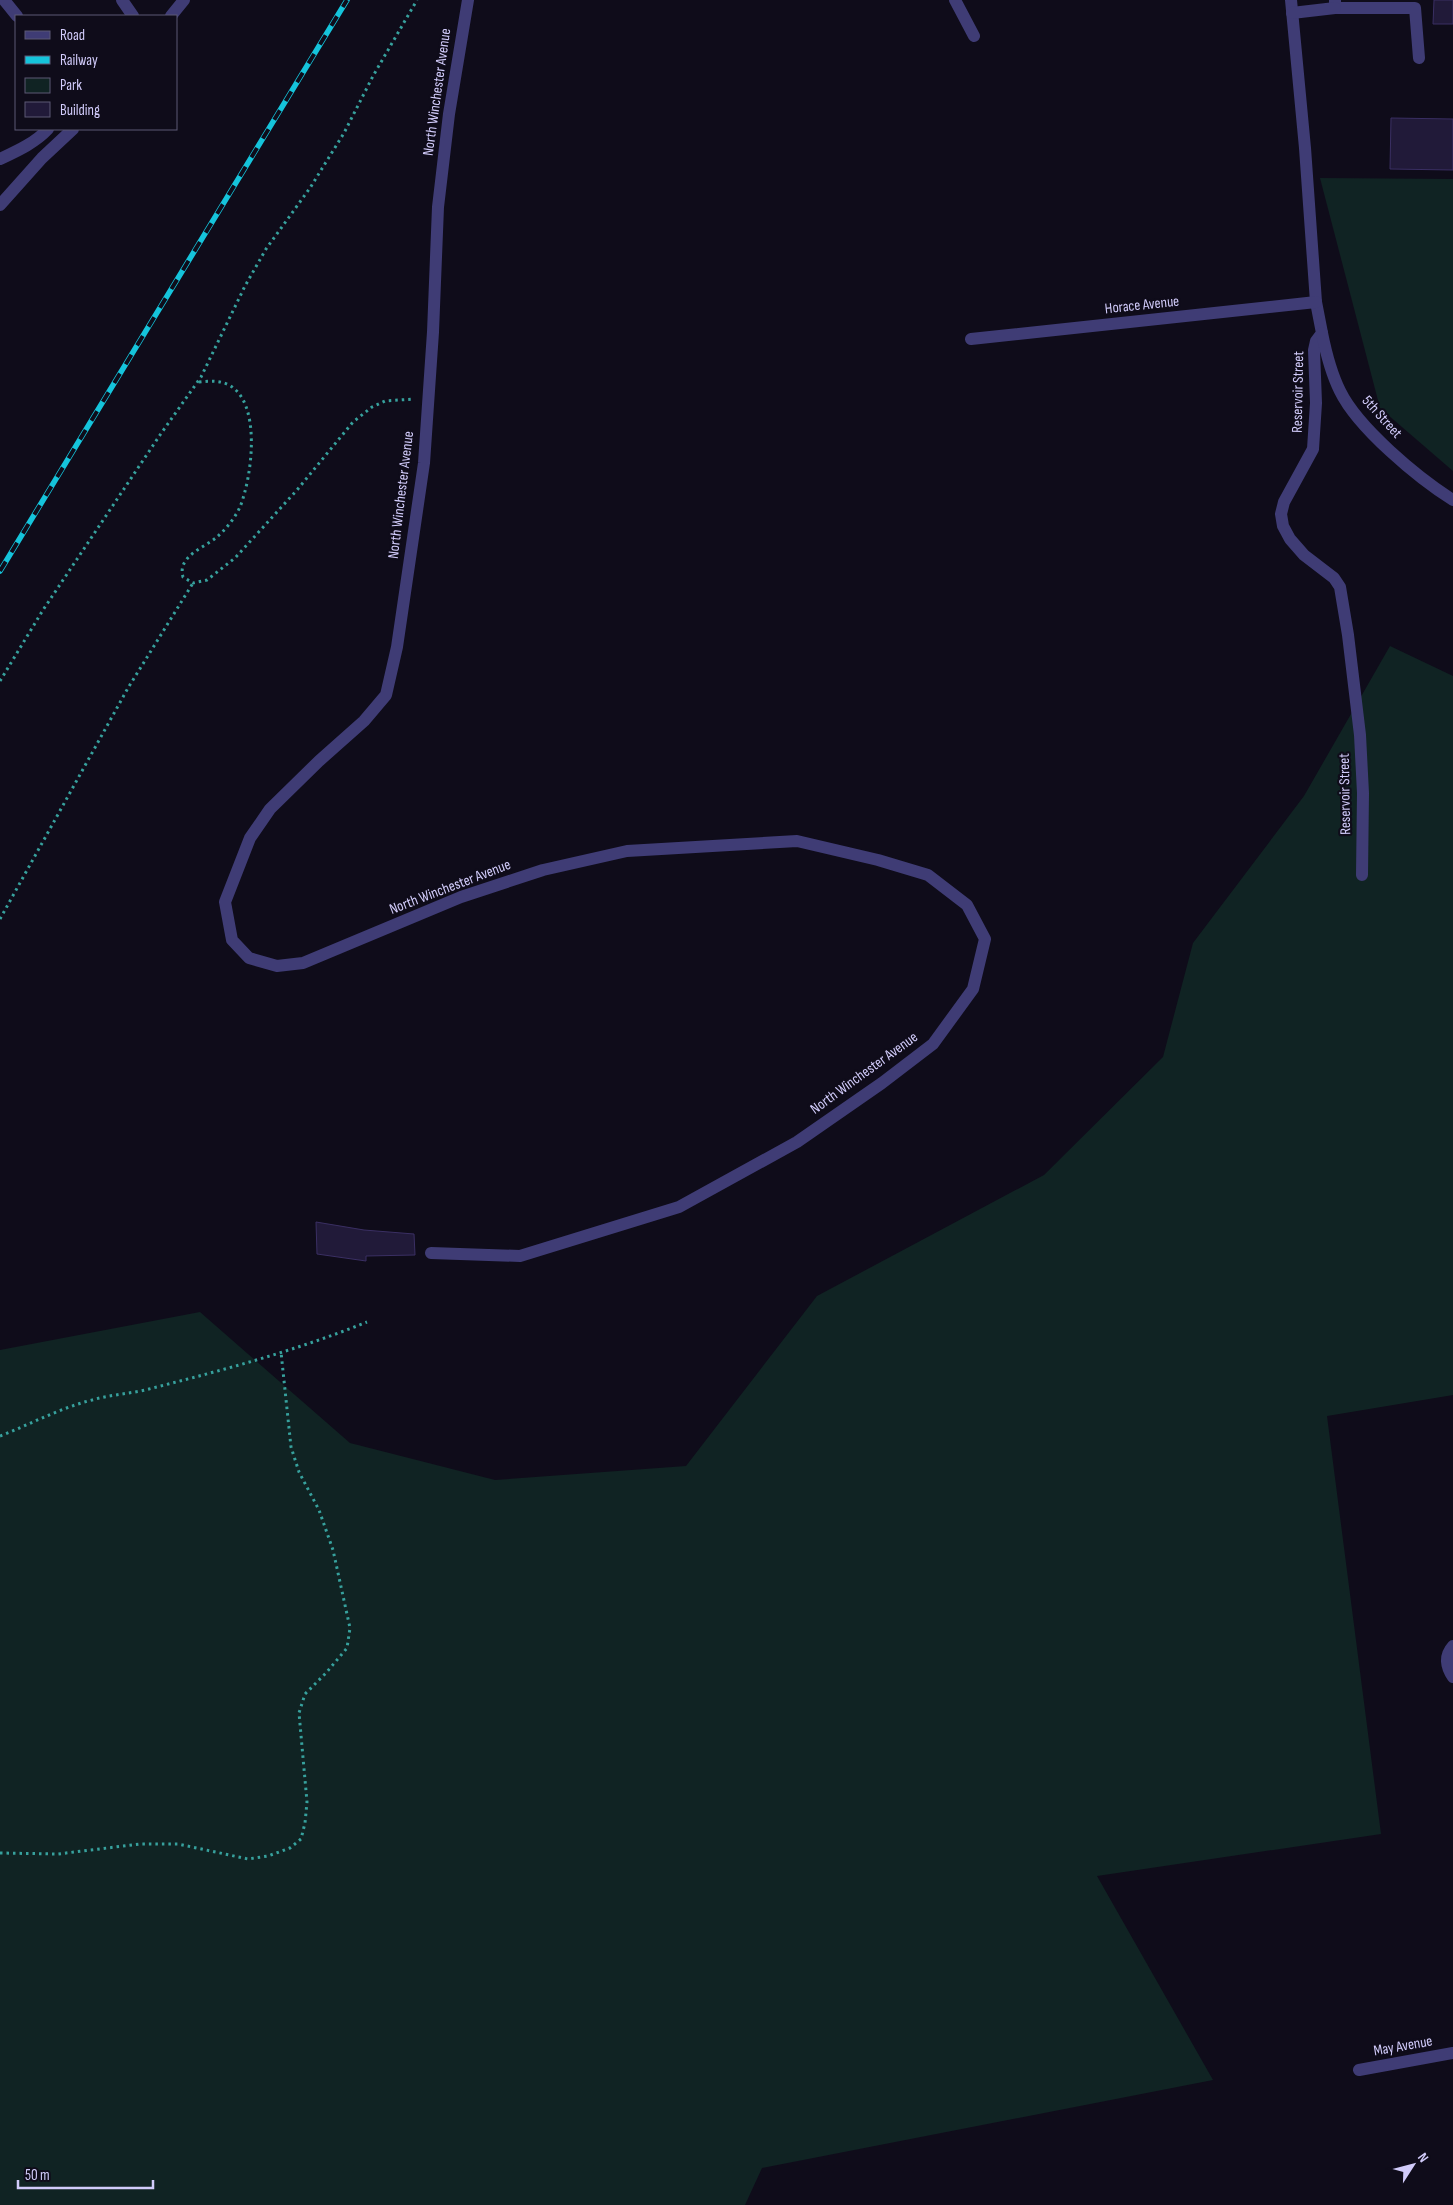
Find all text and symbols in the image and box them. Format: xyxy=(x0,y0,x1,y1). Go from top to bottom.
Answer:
legend xyxy=(15,15,178,130)
text: Road xyxy=(60,26,85,45)
street label: North Winchester Avenue xyxy=(419,27,455,157)
text: Railway xyxy=(60,51,98,70)
text: Park xyxy=(60,76,82,95)
text: Building xyxy=(60,101,100,120)
street label: Horace Avenue xyxy=(1104,292,1180,318)
street label: Reservoir Street xyxy=(1288,351,1308,433)
street label: 5th Street xyxy=(1358,392,1406,443)
street label: North Winchester Avenue xyxy=(384,430,418,560)
street label: Reservoir Street xyxy=(1335,753,1355,835)
street label: North Winchester Avenue xyxy=(387,855,513,919)
street label: North Winchester Avenue xyxy=(806,1028,922,1118)
street label: May Avenue xyxy=(1372,2031,1434,2061)
north arrow xyxy=(1388,2140,1438,2190)
text: N xyxy=(1414,2150,1432,2166)
scale bar xyxy=(18,2158,152,2190)
text: 50 m xyxy=(25,2166,50,2185)

